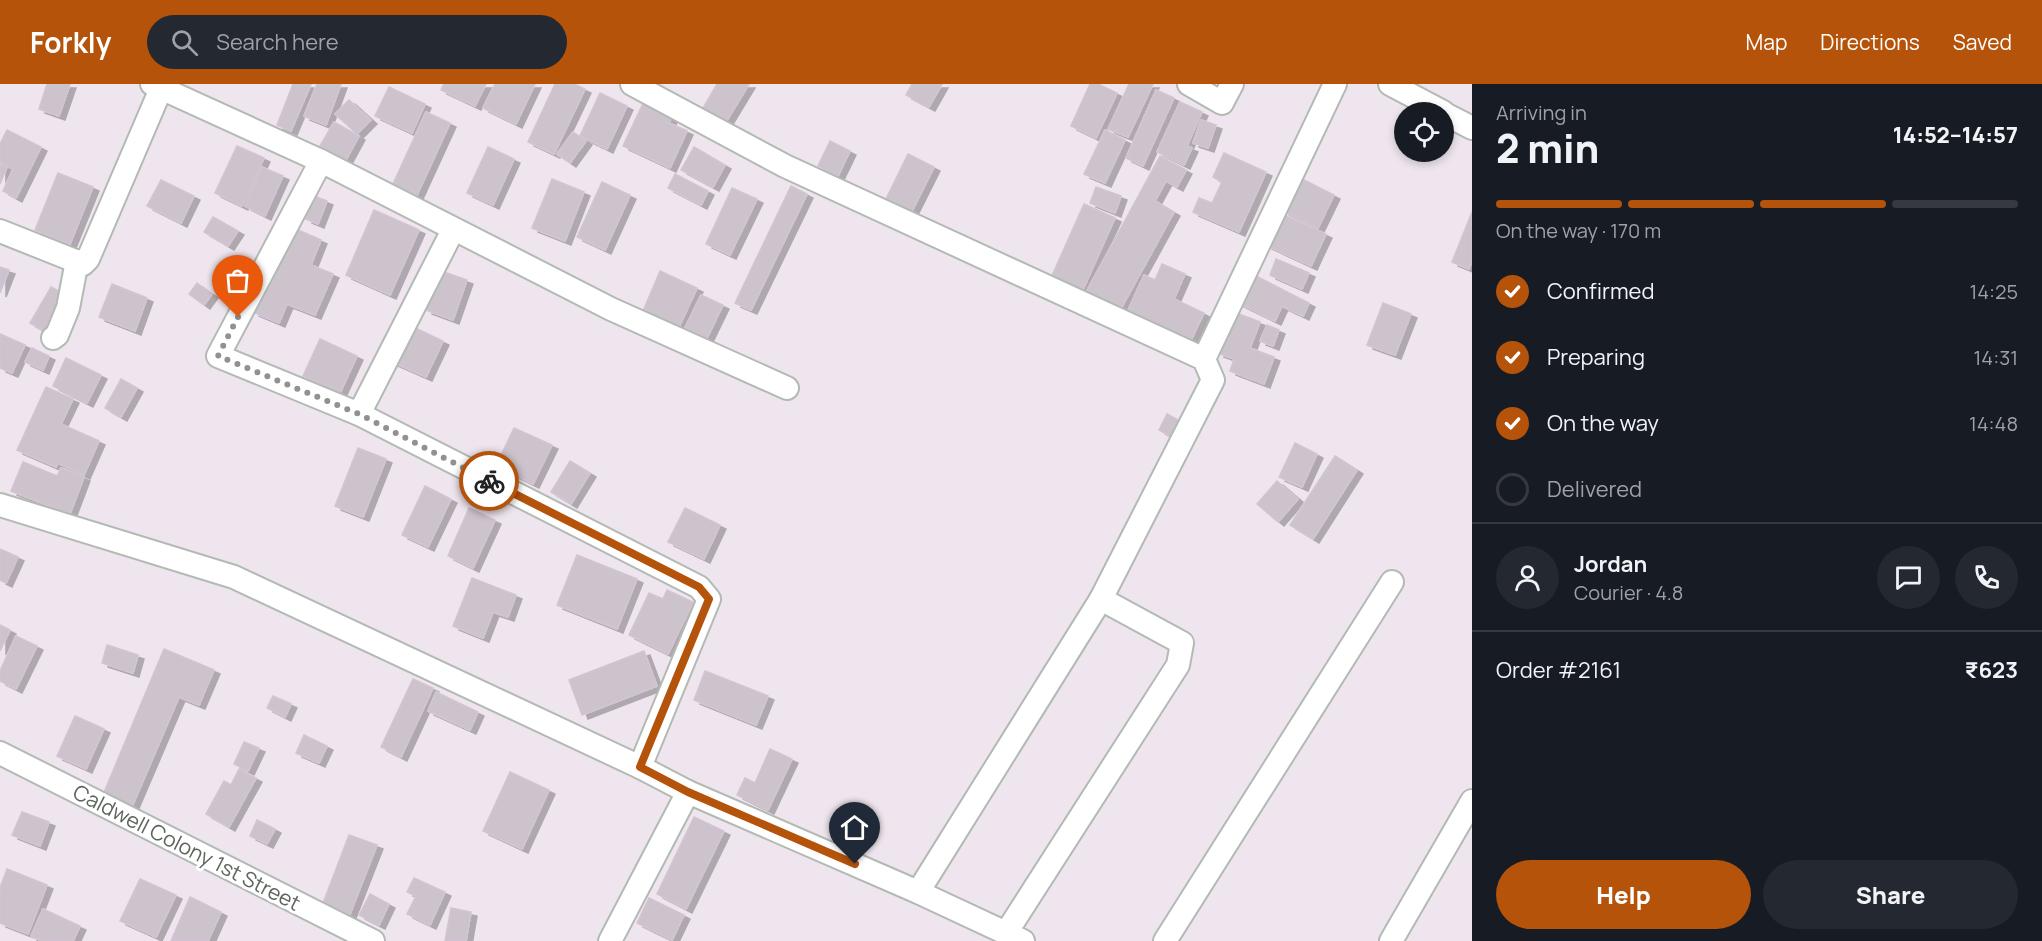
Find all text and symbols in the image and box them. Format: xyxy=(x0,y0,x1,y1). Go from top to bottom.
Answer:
search box xyxy=(147,15,567,69)
text: Forkly xyxy=(30,23,111,61)
icon: search xyxy=(168,26,201,59)
text: Search here xyxy=(216,27,339,57)
text: Map xyxy=(1746,28,1787,56)
text: Directions xyxy=(1820,28,1920,56)
text: Saved xyxy=(1953,28,2012,56)
text: Arriving in xyxy=(1496,99,1587,126)
map controls xyxy=(1394,102,1454,162)
button: locate xyxy=(1394,102,1454,162)
text: 14:52–14:57 xyxy=(1893,120,2018,150)
text: 2 min xyxy=(1496,121,1599,175)
text: On the way · 170 m xyxy=(1496,217,1661,244)
pin xyxy=(212,255,263,317)
icon: bag xyxy=(221,264,254,297)
icon: check xyxy=(1496,275,1529,308)
text: Confirmed xyxy=(1547,276,1655,306)
text: 14:25 xyxy=(1969,278,2018,305)
icon: check xyxy=(1496,341,1529,374)
text: Preparing xyxy=(1547,342,1645,372)
text: 14:31 xyxy=(1974,344,2018,371)
icon: check xyxy=(1496,407,1529,440)
text: On the way xyxy=(1547,408,1659,438)
text: 14:48 xyxy=(1969,410,2018,437)
courier xyxy=(459,451,519,511)
icon: bike xyxy=(473,465,506,498)
text: Delivered xyxy=(1547,474,1642,504)
button: person xyxy=(1496,546,1559,609)
button: chat xyxy=(1877,546,1940,609)
button: phone xyxy=(1955,546,2018,609)
text: Jordan xyxy=(1574,549,1647,579)
text: Courier · 4.8 xyxy=(1574,579,1683,606)
text: Order #2161 xyxy=(1496,655,1621,685)
text: ₹623 xyxy=(1965,655,2018,685)
street label: Caldwell Colony 1st Street xyxy=(69,777,305,917)
pin xyxy=(829,802,880,864)
icon: home xyxy=(838,811,871,844)
button: Help xyxy=(1496,860,1751,929)
button: Share xyxy=(1763,860,2018,929)

